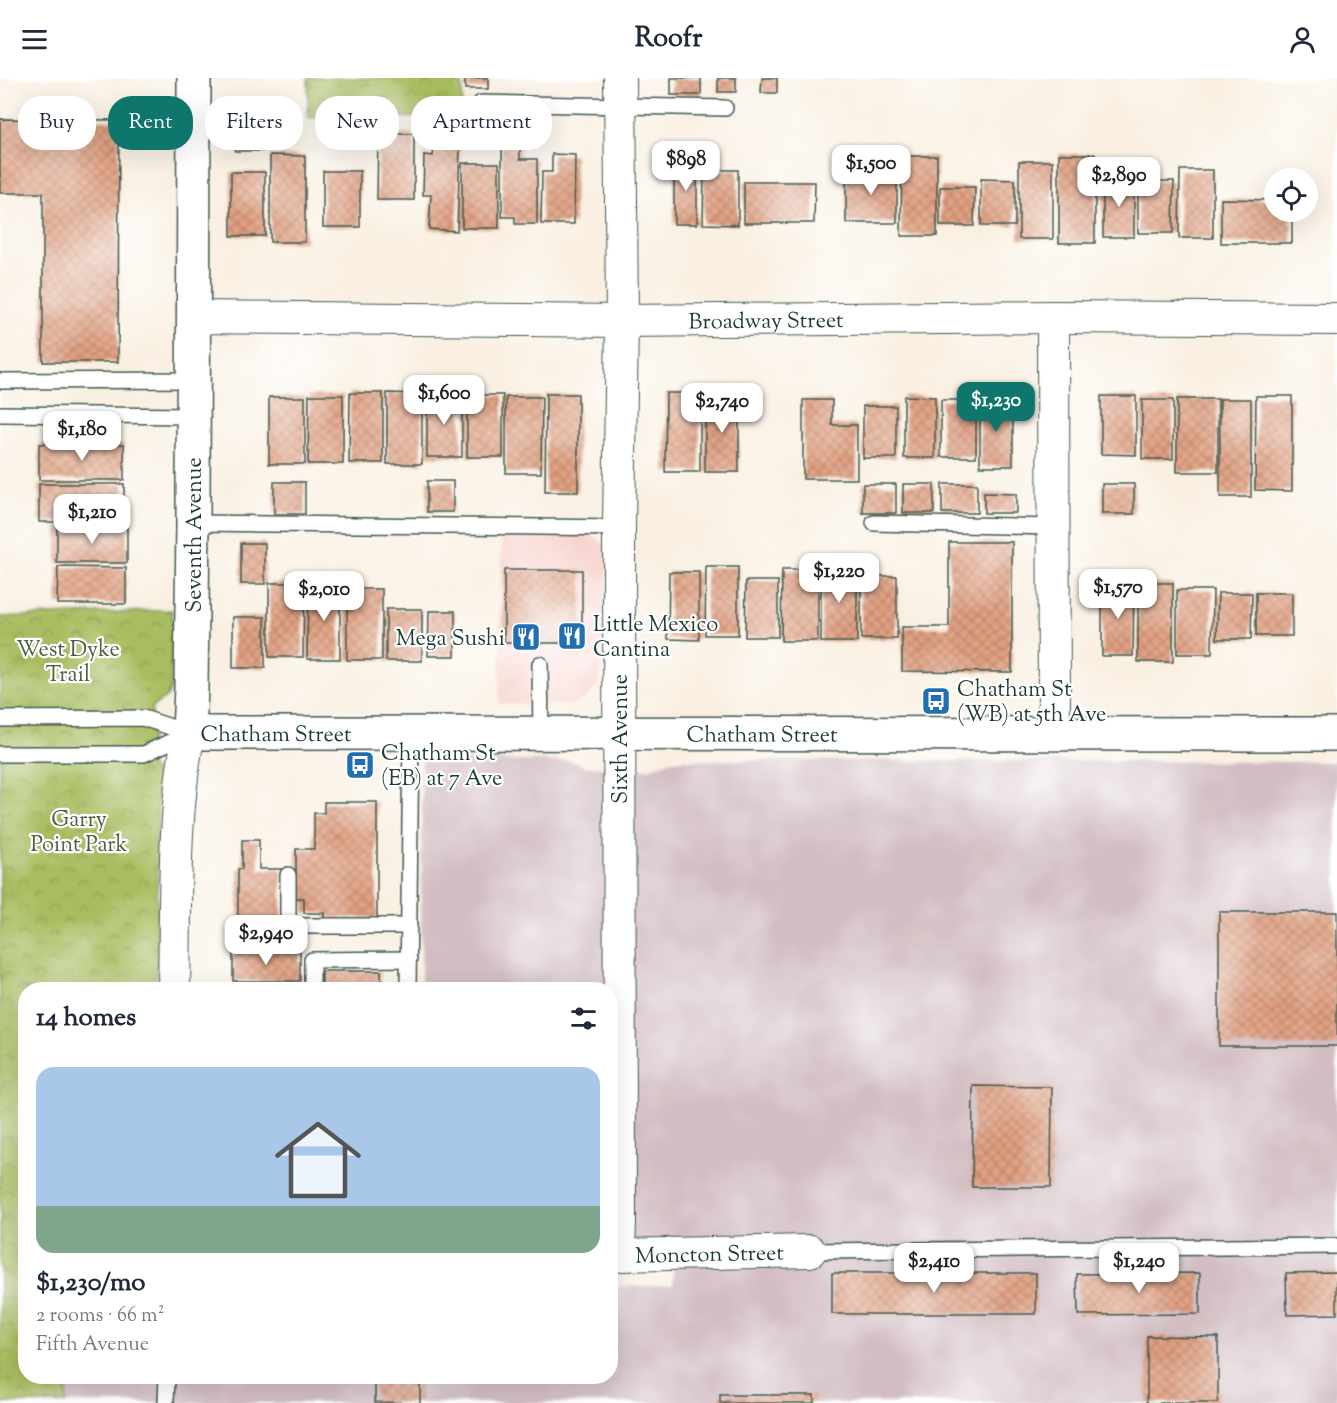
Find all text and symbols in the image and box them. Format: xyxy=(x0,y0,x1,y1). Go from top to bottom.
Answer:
text: Roofr xyxy=(635,20,702,59)
icon: menu xyxy=(18,23,51,56)
icon: person xyxy=(1286,23,1319,56)
chip: Buy xyxy=(18,96,96,150)
chip: Rent xyxy=(108,96,193,150)
chip: Filters xyxy=(205,96,303,150)
chip: New xyxy=(315,96,399,150)
chip: Apartment xyxy=(411,96,552,150)
pin: $898 xyxy=(650,141,722,192)
pin: $1,500 xyxy=(822,145,920,196)
text: $898 xyxy=(666,146,706,175)
text: $1,500 xyxy=(846,150,896,179)
pin: $2,890 xyxy=(1070,157,1168,208)
text: $2,890 xyxy=(1091,162,1147,191)
map controls xyxy=(1264,168,1318,222)
button: locate xyxy=(1264,168,1318,222)
street label: Broadway Street xyxy=(688,306,844,339)
pin: $1,600 xyxy=(395,375,493,426)
text: $1,600 xyxy=(417,380,471,409)
pin: $1,230 xyxy=(947,382,1045,433)
pin: $2,740 xyxy=(673,383,771,434)
text: $1,230 xyxy=(971,387,1021,416)
text: $2,740 xyxy=(695,388,749,417)
pin: $1,180 xyxy=(33,411,131,462)
text: $1,180 xyxy=(57,416,107,445)
street label: Seventh Avenue xyxy=(180,457,212,613)
pin: $1,210 xyxy=(43,494,141,545)
text: $1,210 xyxy=(68,499,117,528)
pin: $1,220 xyxy=(790,553,888,604)
text: $1,220 xyxy=(813,558,865,587)
pin: $1,570 xyxy=(1069,569,1167,620)
pin: $2,010 xyxy=(275,571,373,622)
text: $1,570 xyxy=(1093,574,1143,603)
text: $2,010 xyxy=(298,576,350,605)
place label: Little Mexico Cantina xyxy=(593,610,718,667)
restaurant icon: Little Mexico Cantina xyxy=(556,620,588,652)
restaurant icon: Mega Sushi xyxy=(510,621,542,653)
place label: Mega Sushi xyxy=(396,624,505,656)
park label: West Dyke Trail xyxy=(16,635,120,692)
street label: Sixth Avenue xyxy=(606,674,638,804)
place label: Chatham St (WB) at 5th Ave xyxy=(957,675,1106,732)
bus stop icon: Chatham St (WB) at 5th Ave xyxy=(920,685,952,717)
street label: Chatham Street xyxy=(200,720,352,752)
street label: Chatham Street xyxy=(686,720,838,753)
place label: Chatham St (EB) at 7 Ave xyxy=(381,739,502,796)
bus stop icon: Chatham St (EB) at 7 Ave xyxy=(344,749,376,781)
park label: Garry Point Park xyxy=(31,805,127,862)
pin: $2,940 xyxy=(217,915,315,966)
text: $2,940 xyxy=(239,920,293,949)
text: 14 homes xyxy=(36,1000,136,1037)
icon: filters xyxy=(567,1002,600,1035)
icon: home xyxy=(264,1106,372,1214)
street label: Moncton Street xyxy=(635,1239,785,1274)
pin: $2,410 xyxy=(885,1243,983,1294)
pin: $1,240 xyxy=(1090,1243,1188,1294)
text: $2,410 xyxy=(908,1248,960,1277)
text: $1,240 xyxy=(1113,1248,1165,1277)
text: $1,230/mo xyxy=(36,1265,145,1302)
text: 2 rooms · 66 m² xyxy=(36,1302,164,1331)
text: Fifth Avenue xyxy=(36,1331,149,1360)

